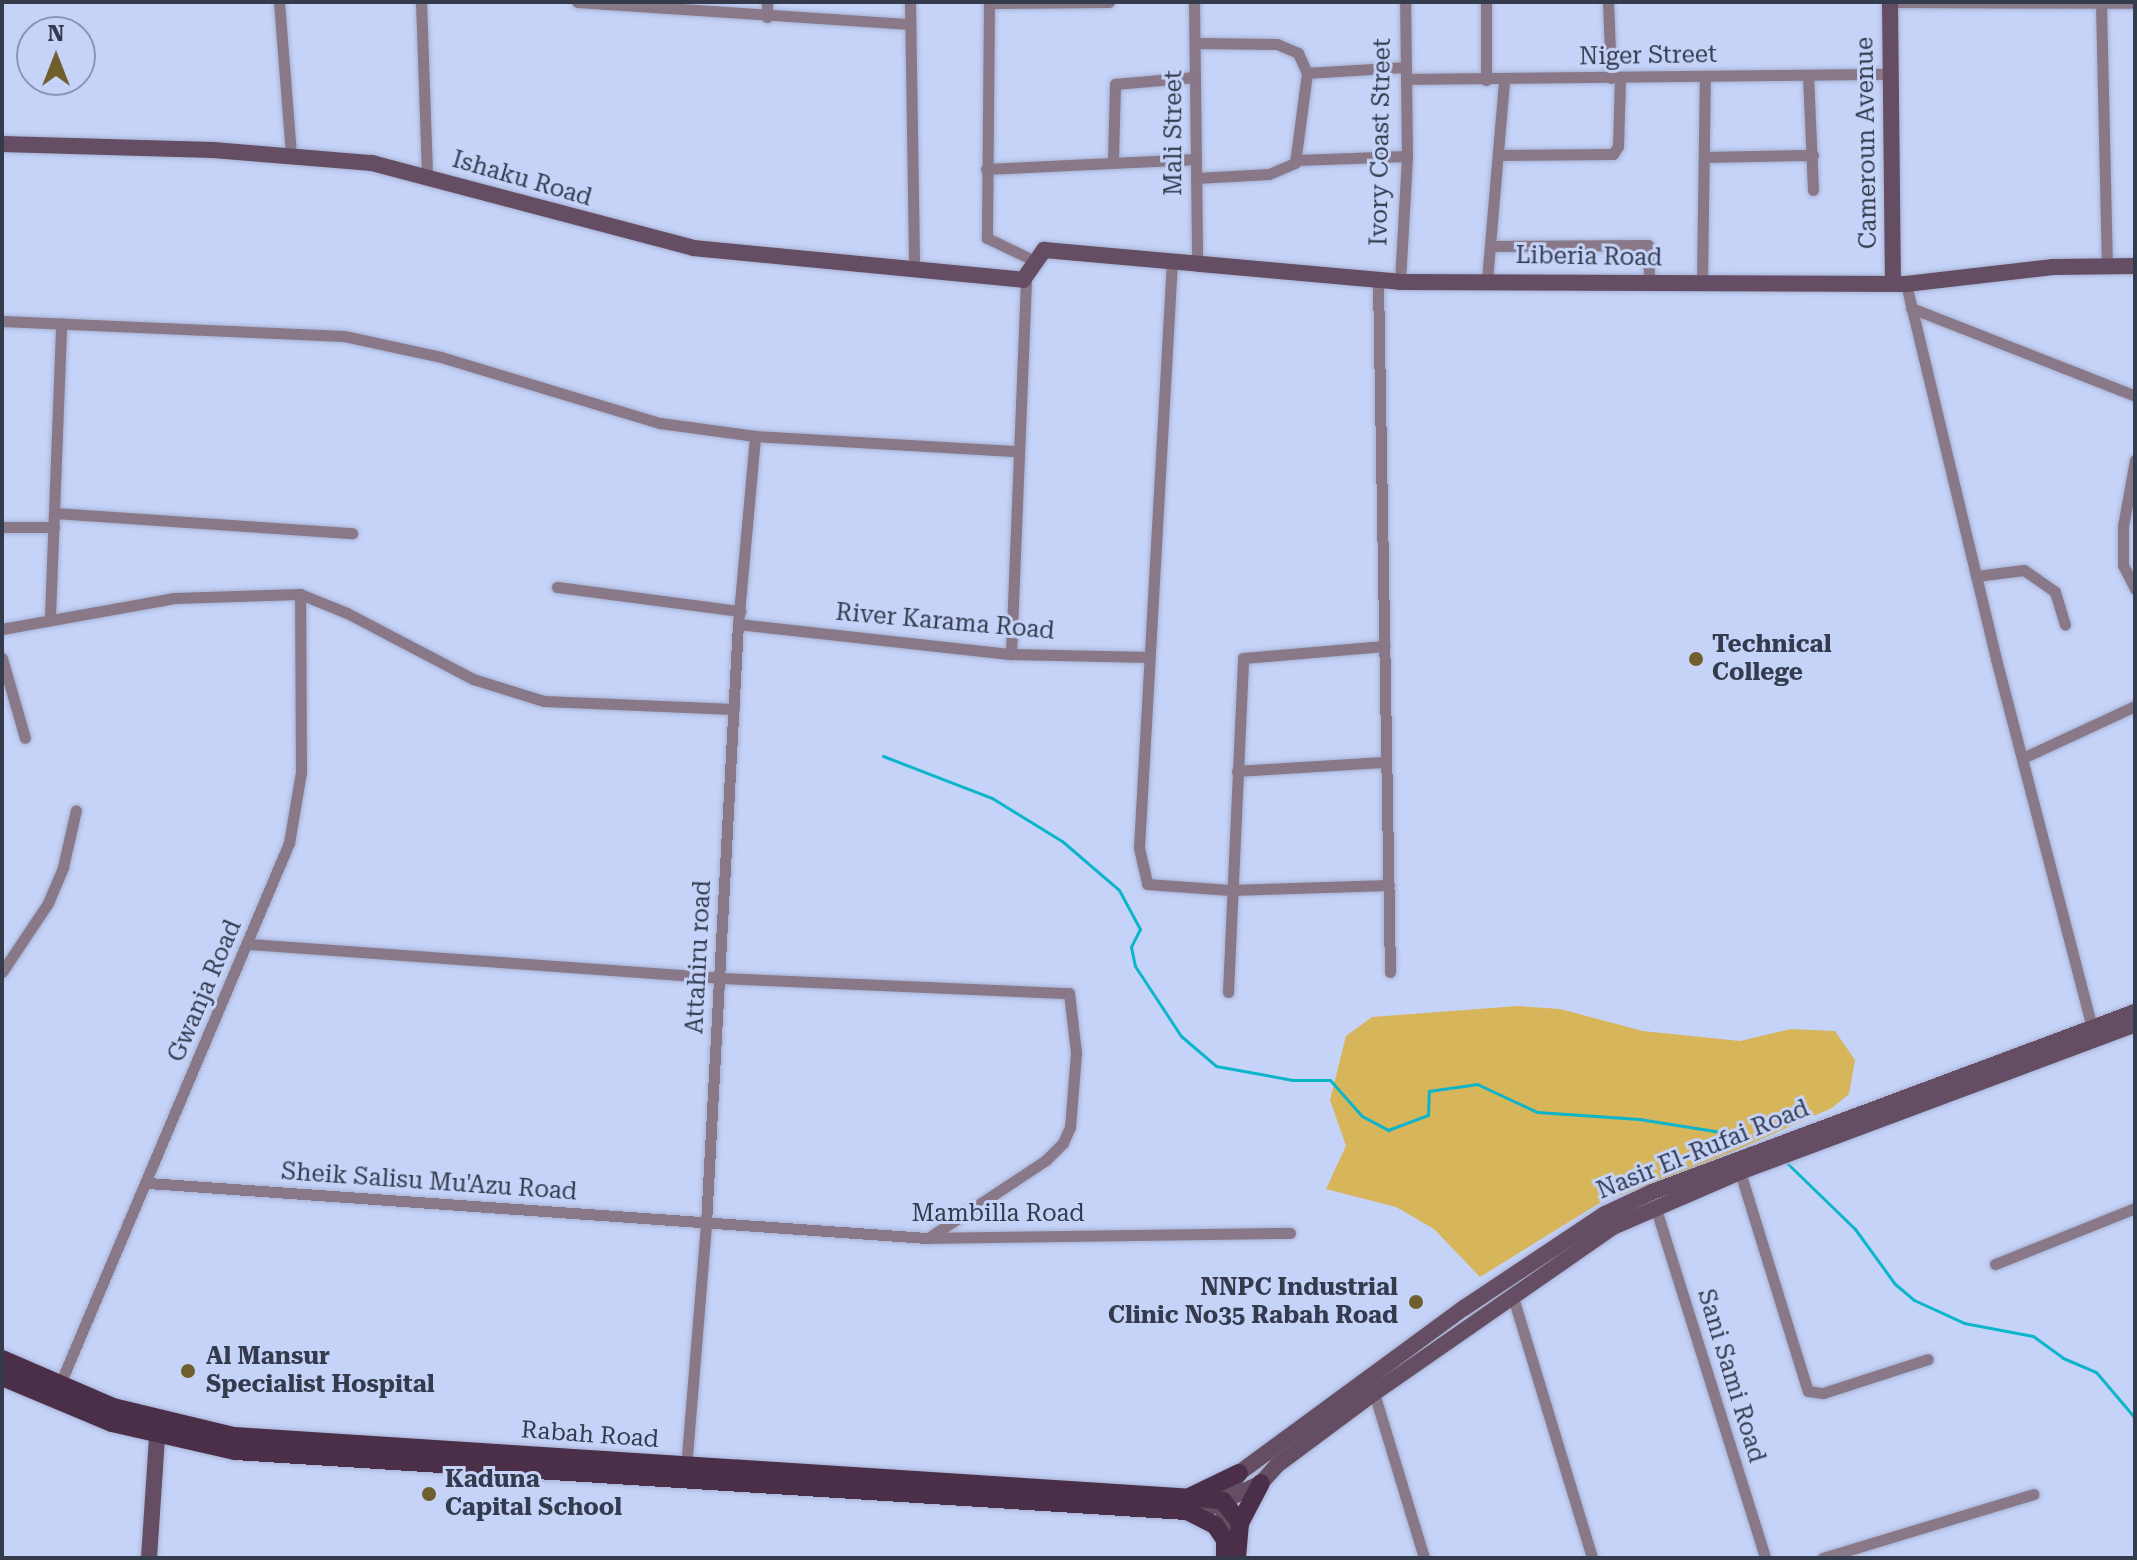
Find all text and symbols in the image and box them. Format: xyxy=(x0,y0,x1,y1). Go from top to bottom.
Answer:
north arrow xyxy=(16,16,96,96)
text: N xyxy=(48,21,64,46)
street label: Cameroun Avenue xyxy=(1851,37,1883,249)
street label: Ivory Coast Street xyxy=(1365,38,1397,246)
street label: Niger Street xyxy=(1579,40,1717,72)
street label: Mali Street xyxy=(1160,70,1188,196)
street label: Ishaku Road xyxy=(449,145,595,213)
street label: Liberia Road xyxy=(1515,241,1663,273)
street label: River Karama Road xyxy=(834,598,1056,646)
place label: Technical College xyxy=(1712,631,1832,687)
marker: Technical College xyxy=(1687,650,1705,668)
street label: Attahiru road xyxy=(681,879,717,1035)
street label: Gwanja Road xyxy=(162,916,248,1066)
street label: Nasir El-Rufai Road xyxy=(1593,1094,1813,1206)
street label: Sheik Salisu Mu'Azu Road xyxy=(280,1157,578,1207)
street label: Mambilla Road xyxy=(911,1200,1085,1228)
place label: NNPC Industrial Clinic No35 Rabah Road xyxy=(1108,1274,1398,1330)
street label: Sani Sami Road xyxy=(1691,1286,1771,1466)
marker: NNPC Industrial Clinic No35 Rabah Road xyxy=(1405,1291,1427,1313)
place label: Al Mansur Specialist Hospital xyxy=(206,1343,435,1399)
marker: Al Mansur Specialist Hospital xyxy=(177,1360,199,1382)
street label: Rabah Road xyxy=(520,1416,660,1454)
place label: Kaduna Capital School xyxy=(445,1466,622,1522)
marker: Kaduna Capital School xyxy=(420,1485,438,1503)

